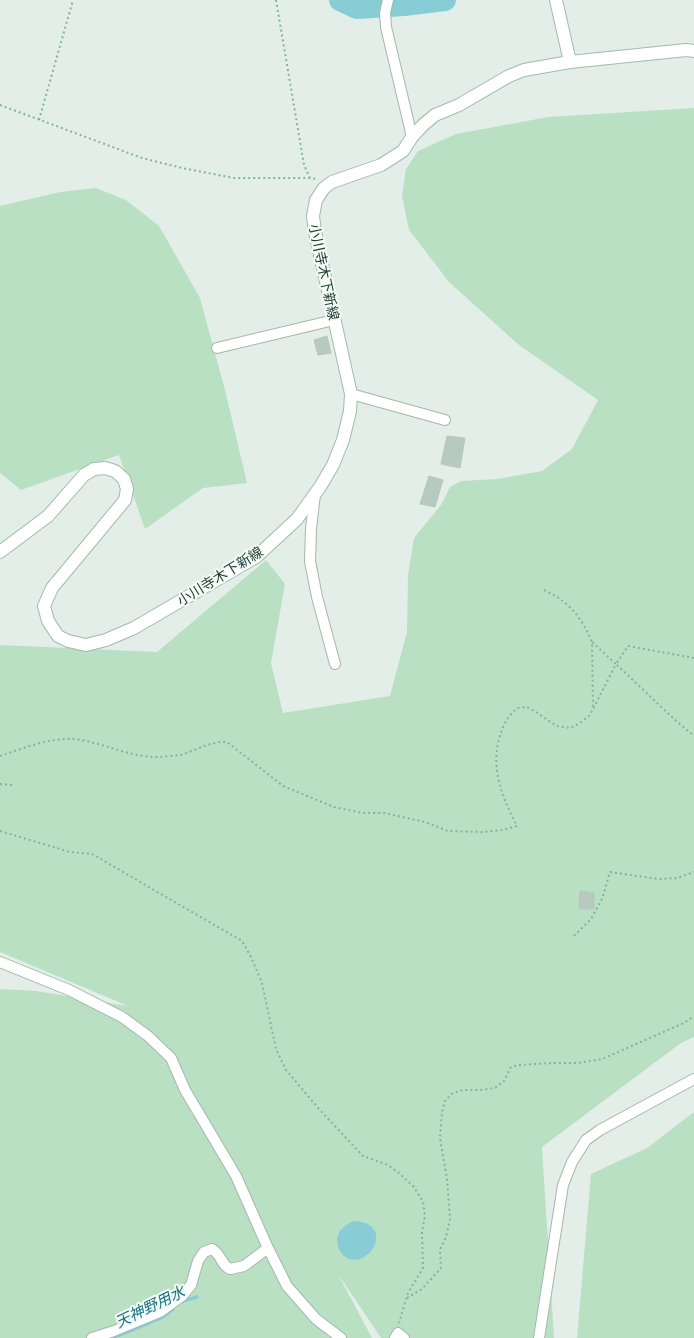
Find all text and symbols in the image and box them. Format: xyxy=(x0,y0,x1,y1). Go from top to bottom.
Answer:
street label: 小川寺木下新線 xyxy=(305,222,342,322)
street label: 小川寺木下新線 xyxy=(174,543,266,610)
water label: 天神野用水 xyxy=(112,1282,189,1332)

